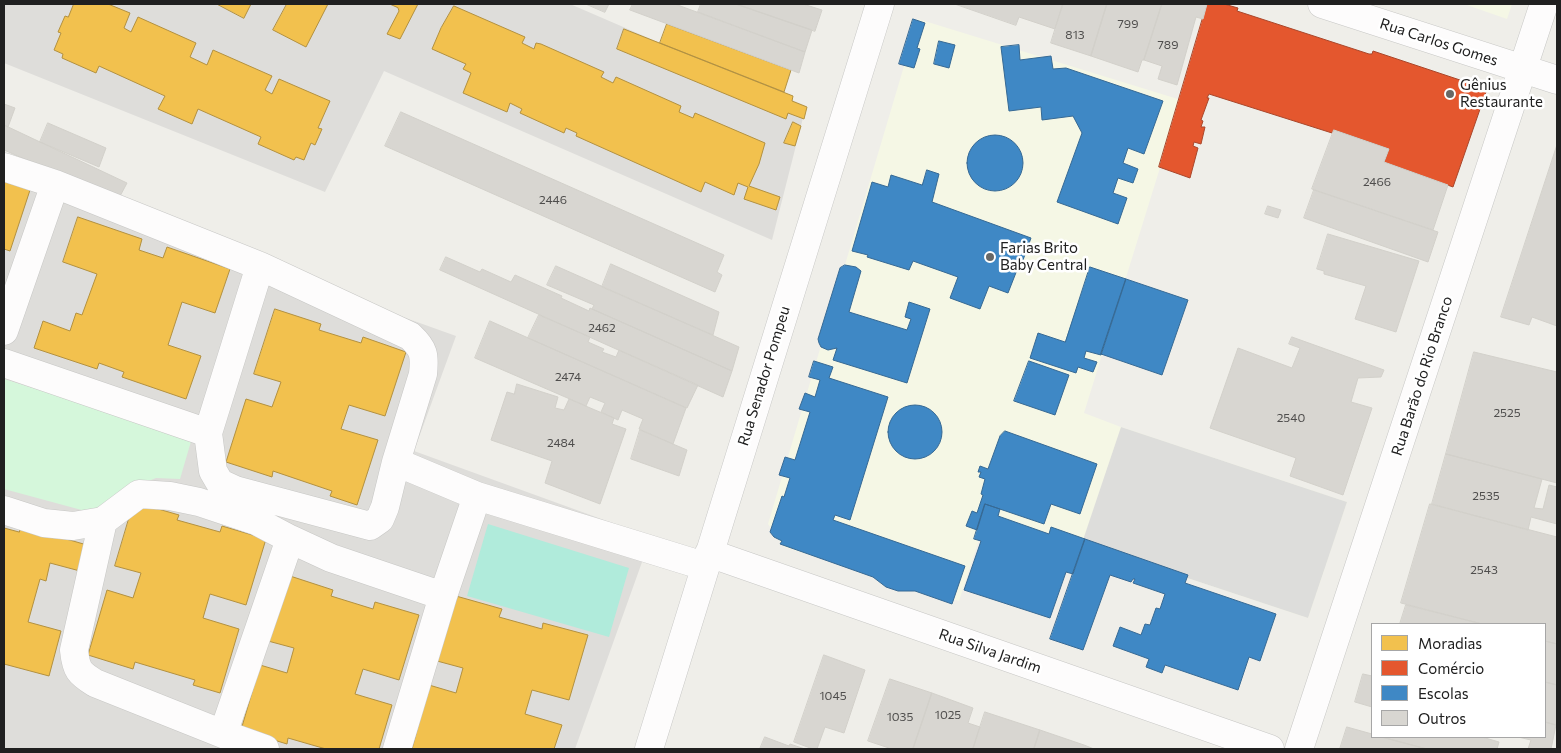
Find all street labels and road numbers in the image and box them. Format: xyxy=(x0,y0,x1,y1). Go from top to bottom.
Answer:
street label: Rua Carlos Gomes xyxy=(1378,14,1500,70)
street label: Rua Barão do Rio Branco xyxy=(1388,294,1456,458)
street label: Rua Senador Pompeu xyxy=(734,304,794,448)
street label: Rua Silva Jardim xyxy=(936,625,1044,677)

